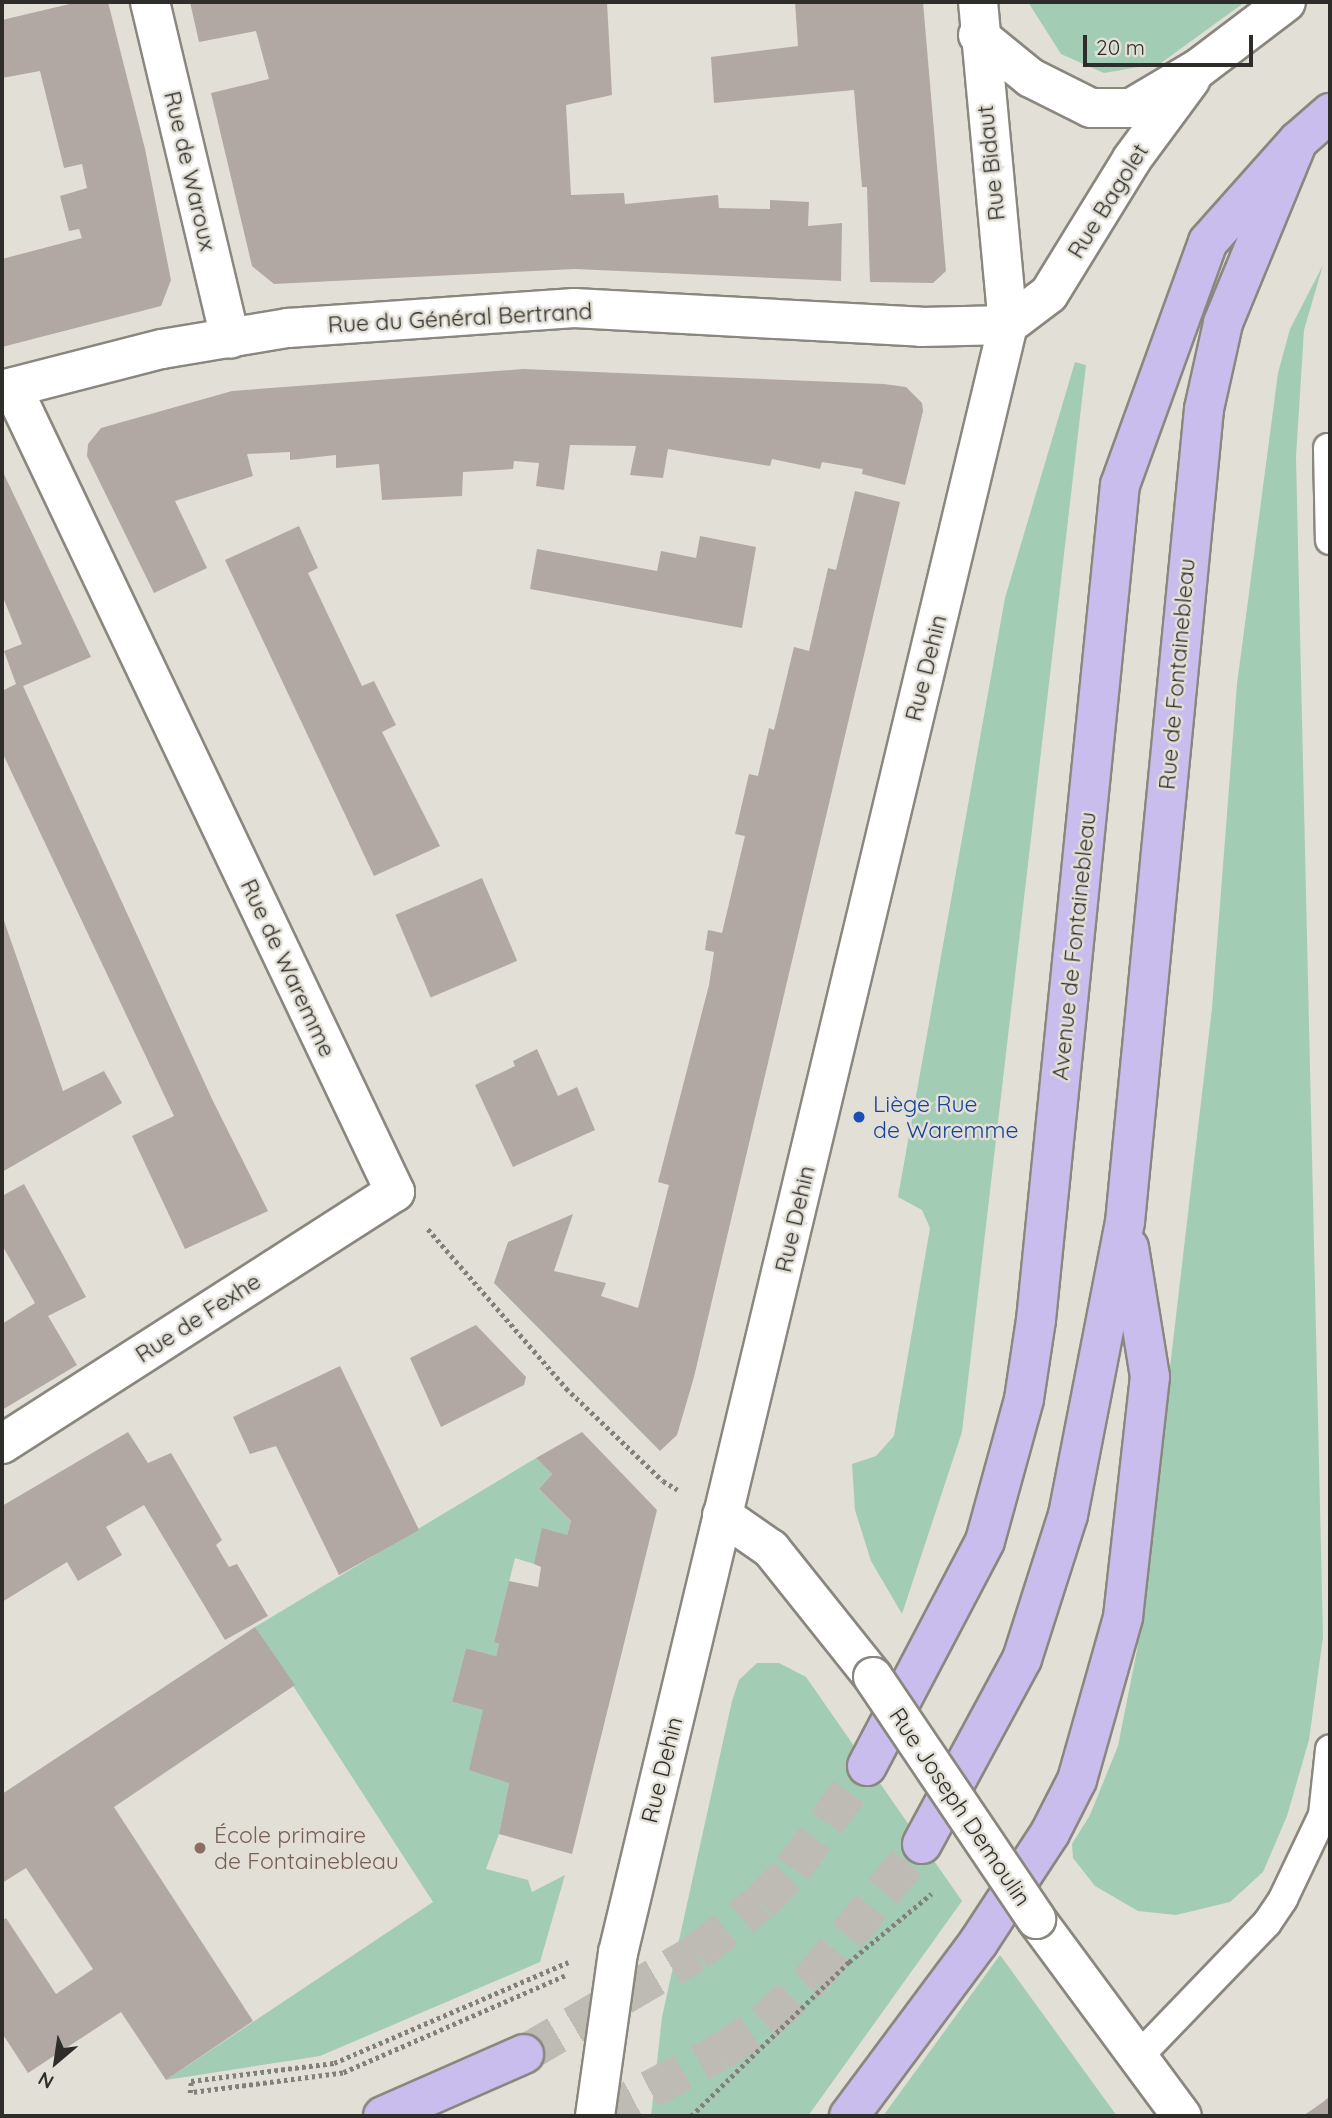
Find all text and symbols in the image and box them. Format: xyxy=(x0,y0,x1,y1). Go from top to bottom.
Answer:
scale bar xyxy=(1087,21,1257,65)
text: 20 m xyxy=(1096,34,1145,60)
street label: Rue de Waroux xyxy=(158,88,222,254)
street label: Rue Bidaut xyxy=(971,104,1011,222)
street label: Rue Bagolet xyxy=(1062,139,1154,263)
street label: Rue du Général Bertrand xyxy=(327,297,593,339)
street label: Rue de Fontainebleau xyxy=(1153,557,1201,791)
street label: Rue Dehin xyxy=(899,612,953,724)
street label: Avenue de Fontainebleau xyxy=(1046,810,1102,1082)
street label: Rue de Waremme xyxy=(235,875,341,1061)
place label: Liège Rue de Waremme xyxy=(873,1090,1018,1144)
marker: Liège Rue de Waremme xyxy=(851,1109,867,1125)
street label: Rue Dehin xyxy=(769,1163,821,1275)
street label: Rue de Fexhe xyxy=(130,1267,266,1369)
street label: Rue Joseph Demoulin xyxy=(883,1703,1037,1911)
street label: Rue Dehin xyxy=(635,1714,689,1826)
place label: École primaire de Fontainebleau xyxy=(214,1821,399,1875)
marker: École primaire de Fontainebleau xyxy=(192,1840,208,1856)
north arrow xyxy=(21,2027,91,2097)
text: N xyxy=(34,2066,58,2094)

